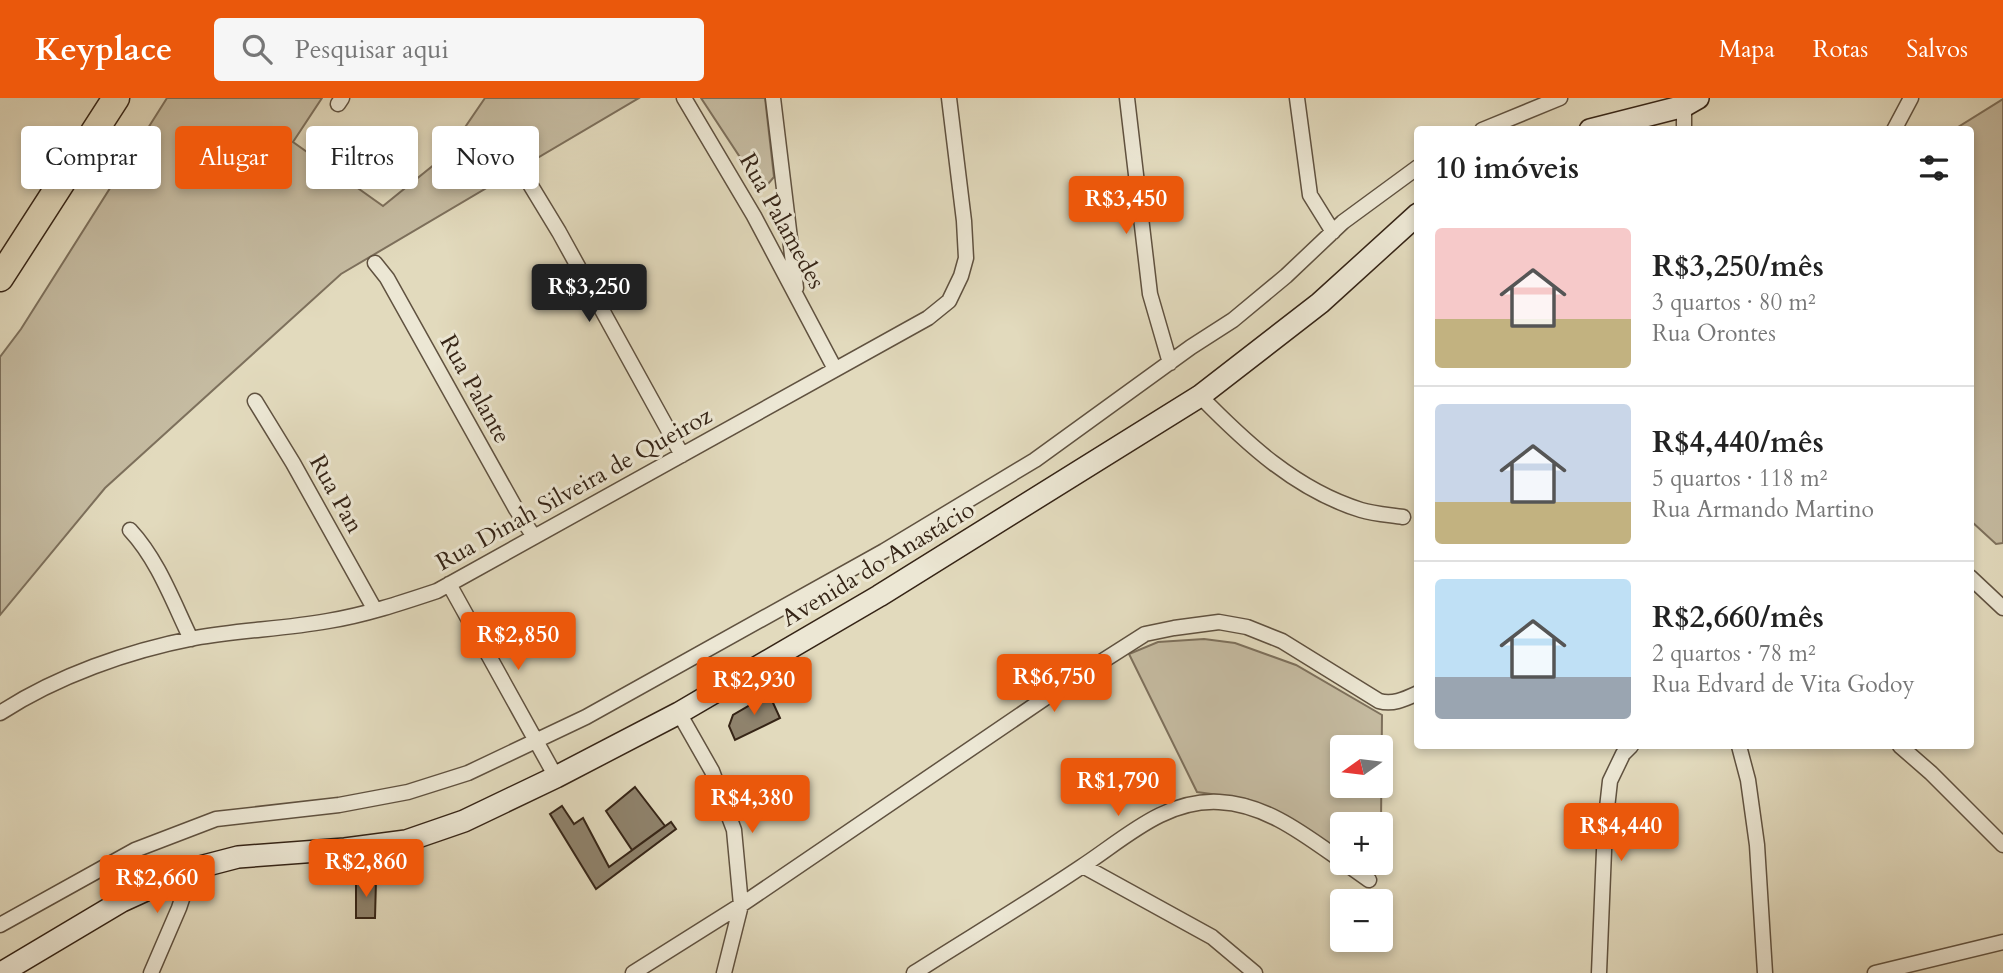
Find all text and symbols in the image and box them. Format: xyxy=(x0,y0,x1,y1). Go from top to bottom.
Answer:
search box xyxy=(214,18,704,81)
text: Keyplace xyxy=(35,27,172,72)
icon: search xyxy=(238,30,276,68)
text: Pesquisar aqui xyxy=(294,32,449,67)
text: Mapa xyxy=(1719,33,1775,66)
text: Rotas xyxy=(1813,33,1868,66)
text: Salvos xyxy=(1906,33,1968,66)
chip: Comprar xyxy=(21,126,161,189)
chip: Alugar xyxy=(175,126,292,189)
chip: Filtros xyxy=(306,126,418,189)
chip: Novo xyxy=(432,126,539,189)
street label: Rua Palamedes xyxy=(731,147,833,295)
text: 10 imóveis xyxy=(1435,148,1579,189)
icon: filters xyxy=(1915,149,1953,187)
pin: R$3,450 xyxy=(1061,176,1191,236)
text: R$3,450 xyxy=(1085,183,1167,214)
text: R$3,250/mês xyxy=(1652,246,1824,287)
icon: home xyxy=(1491,256,1575,340)
pin: R$3,250 xyxy=(524,264,654,324)
text: R$3,250 xyxy=(548,271,630,302)
text: 3 quartos · 80 m² xyxy=(1652,287,1816,318)
text: Rua Orontes xyxy=(1652,318,1776,349)
street label: Rua Palante xyxy=(432,329,518,449)
street label: Rua Dinah Silveira de Queiroz xyxy=(430,399,718,579)
text: R$4,440/mês xyxy=(1652,422,1824,463)
icon: home xyxy=(1491,432,1575,516)
street label: Rua Pan xyxy=(301,449,371,539)
text: 5 quartos · 118 m² xyxy=(1652,463,1827,494)
street label: Avenida do Anastácio xyxy=(775,493,981,635)
text: Rua Armando Martino xyxy=(1652,494,1874,525)
text: R$2,660/mês xyxy=(1652,597,1824,638)
icon: home xyxy=(1491,607,1575,691)
pin: R$2,850 xyxy=(453,612,583,672)
text: R$2,850 xyxy=(477,619,559,650)
text: 2 quartos · 78 m² xyxy=(1652,638,1816,669)
pin: R$6,750 xyxy=(989,654,1119,714)
pin: R$2,930 xyxy=(689,658,819,717)
text: R$6,750 xyxy=(1013,661,1095,692)
text: R$2,930 xyxy=(713,664,795,695)
text: Rua Edvard de Vita Godoy xyxy=(1652,669,1915,700)
north arrow xyxy=(1330,735,1393,798)
map controls xyxy=(1330,735,1393,952)
pin: R$1,790 xyxy=(1053,758,1183,818)
text: R$1,790 xyxy=(1077,765,1159,796)
pin: R$4,380 xyxy=(687,776,817,835)
text: R$4,380 xyxy=(711,782,793,813)
pin: R$4,440 xyxy=(1556,804,1686,863)
text: R$4,440 xyxy=(1580,810,1662,841)
button: + xyxy=(1330,812,1393,875)
pin: R$2,860 xyxy=(301,840,431,899)
text: R$2,860 xyxy=(325,846,407,877)
pin: R$2,660 xyxy=(92,856,222,915)
text: R$2,660 xyxy=(116,862,198,893)
button: − xyxy=(1330,889,1393,952)

